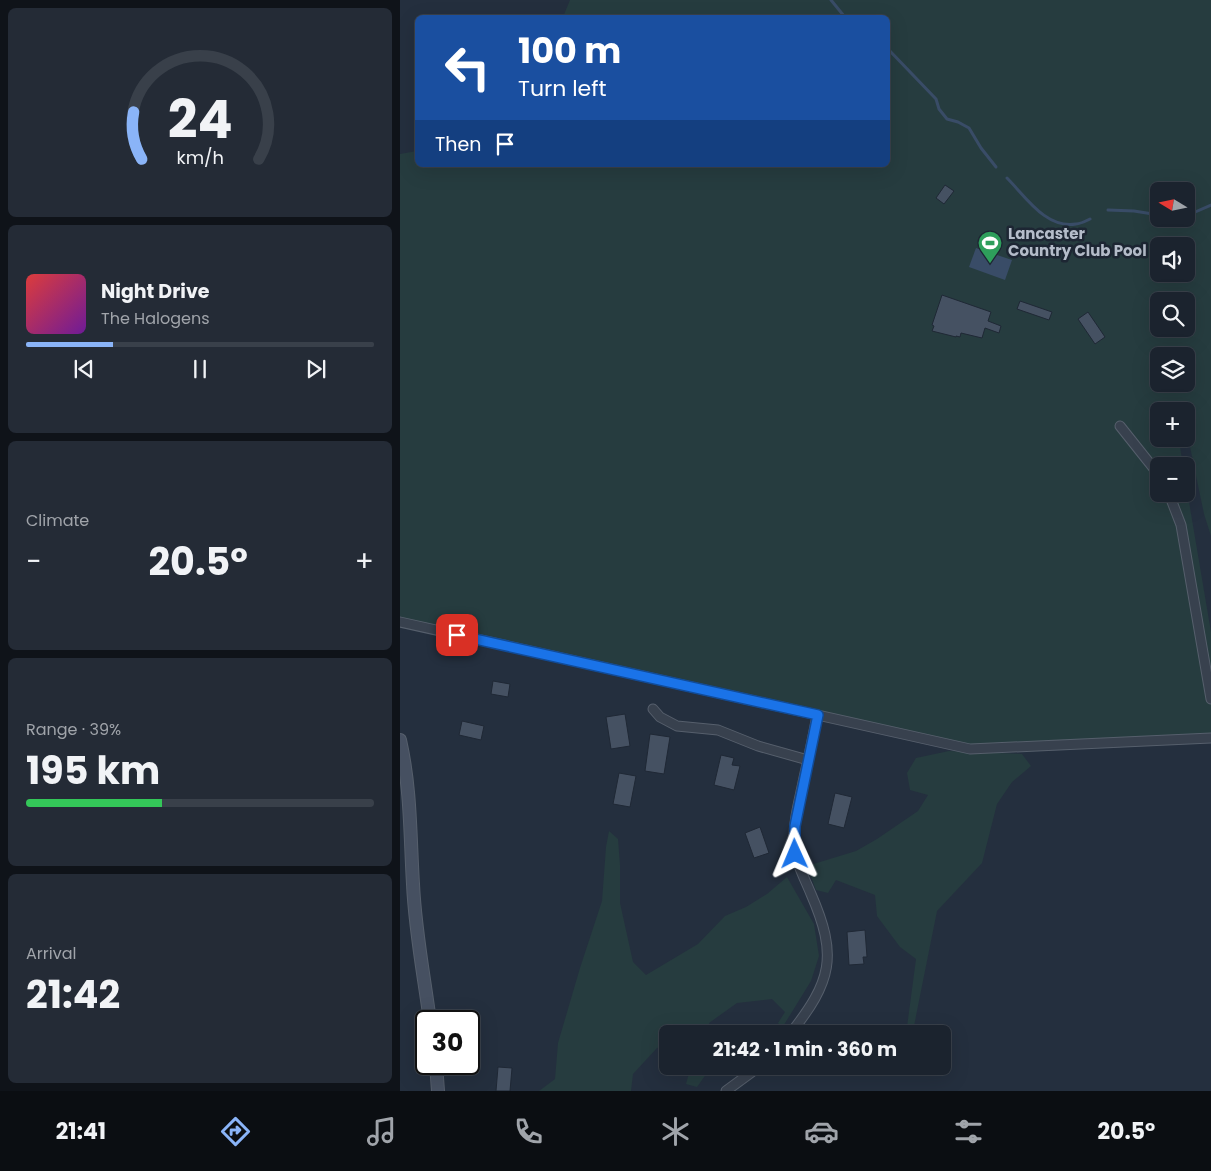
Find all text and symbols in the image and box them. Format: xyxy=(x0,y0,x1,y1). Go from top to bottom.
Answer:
text: 100 m xyxy=(518,26,621,75)
icon: left xyxy=(435,35,500,100)
text: Turn left xyxy=(518,73,606,104)
text: 24 xyxy=(168,83,232,156)
icon: arrive xyxy=(491,130,519,158)
text: Then xyxy=(435,131,481,158)
text: km/h xyxy=(176,145,224,170)
north arrow xyxy=(1150,182,1195,228)
map controls xyxy=(1150,182,1195,502)
place label: Lancaster Country Club Pool xyxy=(1008,223,1147,261)
sports icon: Lancaster Country Club Pool xyxy=(977,230,1003,264)
button: sound xyxy=(1150,237,1195,282)
text: Night Drive xyxy=(101,278,210,305)
button: search xyxy=(1150,292,1195,337)
text: The Halogens xyxy=(101,307,209,330)
button: layers xyxy=(1150,347,1195,392)
icon: previous xyxy=(70,355,98,383)
icon: pause xyxy=(186,355,214,383)
icon: next xyxy=(302,355,330,383)
button: + xyxy=(1150,402,1195,447)
button: − xyxy=(1150,457,1195,502)
text: Climate xyxy=(26,509,89,532)
text: 20.5° xyxy=(148,535,248,588)
text: − xyxy=(26,542,41,581)
text: + xyxy=(355,542,374,581)
pin xyxy=(436,614,478,656)
icon: arrive xyxy=(443,621,471,649)
text: Range · 39% xyxy=(26,718,121,741)
text: 195 km xyxy=(26,744,160,797)
position arrow xyxy=(768,827,820,879)
text: Arrival xyxy=(26,942,76,965)
text: 21:42 xyxy=(26,968,120,1021)
speed limit sign: 30 xyxy=(415,1010,480,1075)
text: 21:42 · 1 min · 360 m xyxy=(713,1036,897,1063)
icon: directions xyxy=(218,1114,253,1149)
icon: music xyxy=(364,1114,399,1149)
icon: phone xyxy=(511,1114,546,1149)
icon: climate xyxy=(658,1114,693,1149)
icon: car xyxy=(804,1114,839,1149)
icon: filters xyxy=(951,1114,986,1149)
text: 21:41 xyxy=(56,1116,106,1147)
text: 20.5° xyxy=(1098,1116,1155,1147)

